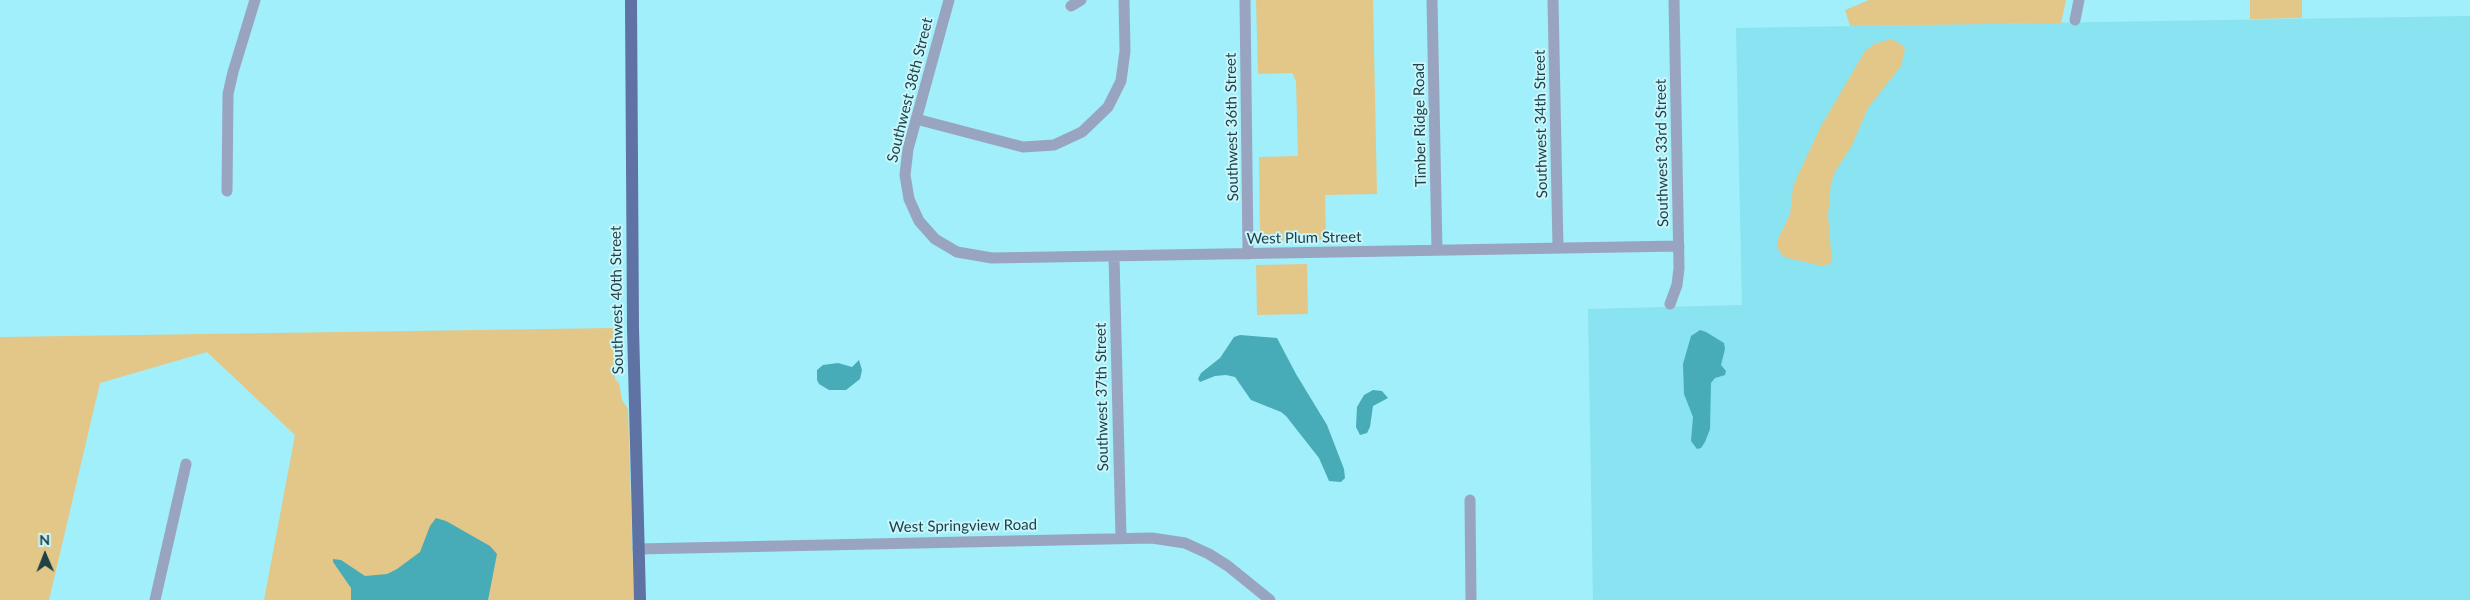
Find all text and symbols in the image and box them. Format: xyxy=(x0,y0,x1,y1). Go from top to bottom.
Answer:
street label: Southwest 38th Street xyxy=(883,16,937,164)
street label: Southwest 34th Street xyxy=(1531,50,1551,198)
street label: Southwest 36th Street xyxy=(1222,53,1242,201)
street label: Timber Ridge Road xyxy=(1410,63,1430,187)
street label: Southwest 33rd Street xyxy=(1652,79,1672,227)
street label: Southwest 40th Street xyxy=(607,226,627,374)
street label: West Plum Street xyxy=(1246,228,1362,248)
street label: Southwest 37th Street xyxy=(1092,323,1112,471)
street label: West Springview Road xyxy=(889,516,1037,536)
north arrow xyxy=(20,530,70,580)
text: N xyxy=(39,531,50,548)

